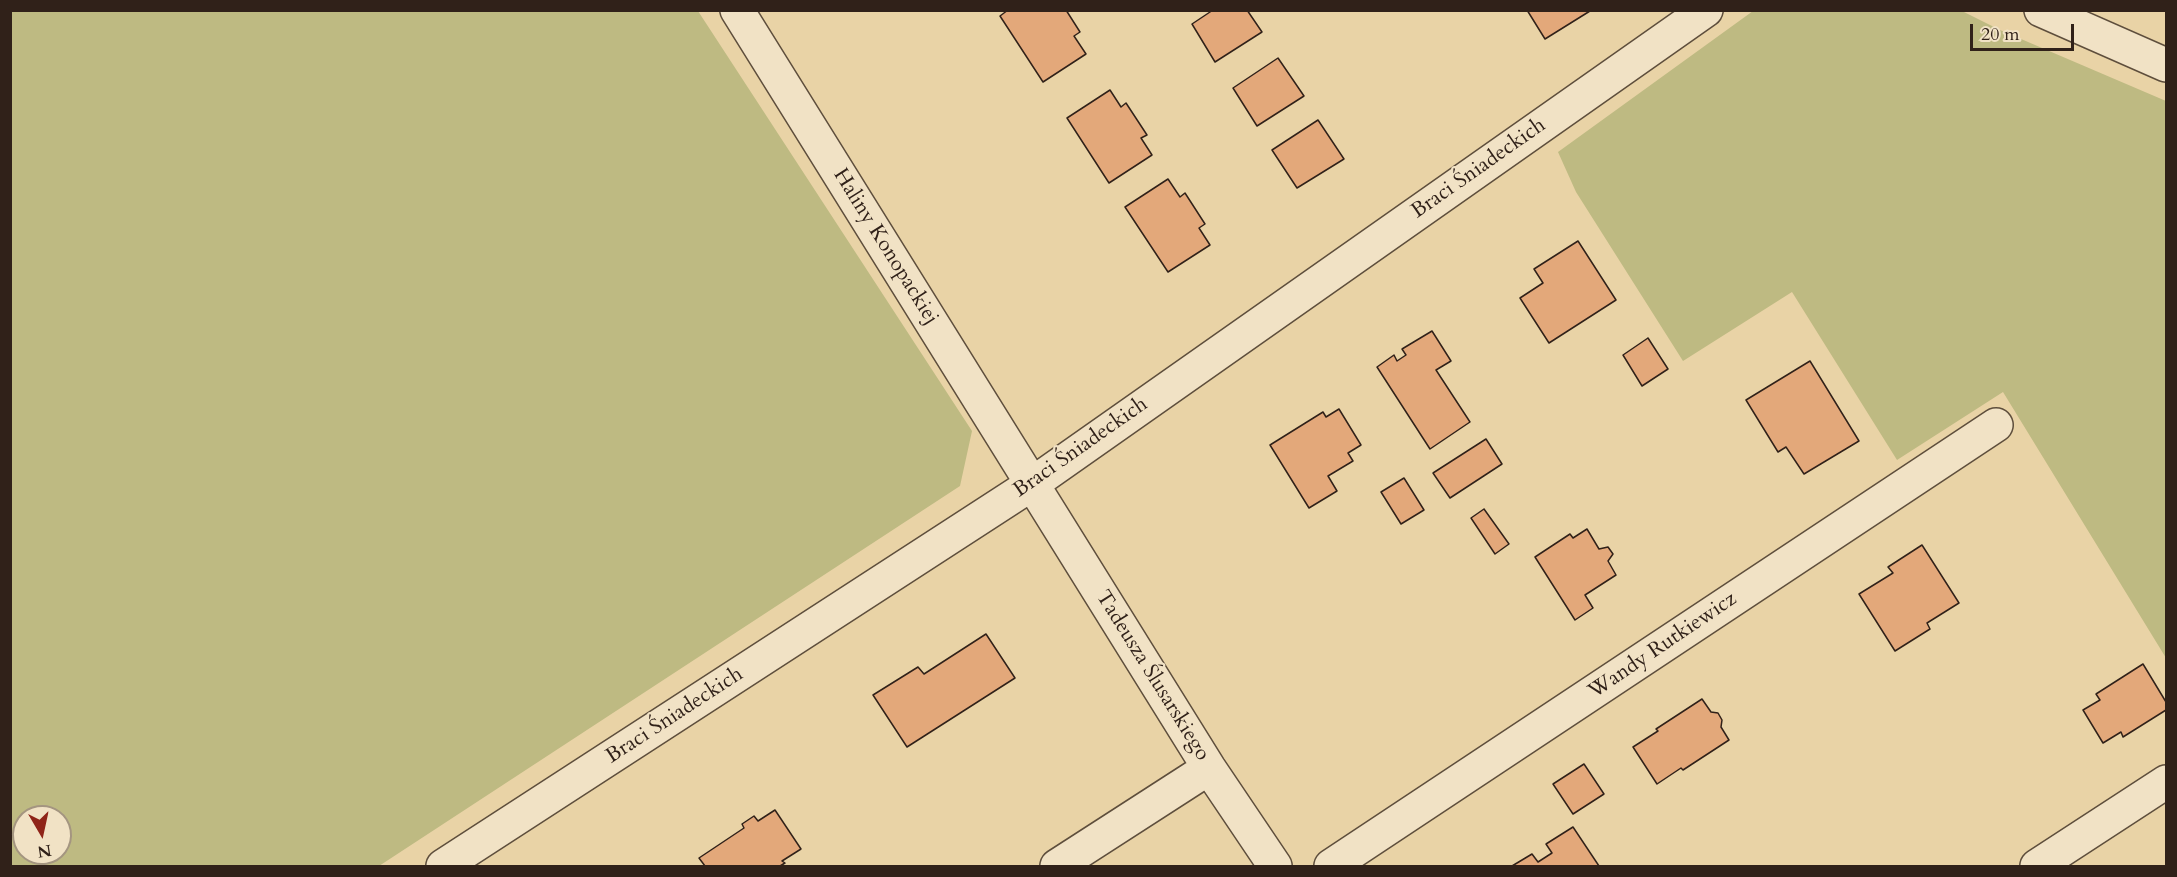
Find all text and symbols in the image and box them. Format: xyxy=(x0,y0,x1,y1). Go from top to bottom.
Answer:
scale bar xyxy=(1973,12,2076,50)
text: 20 m xyxy=(1981,22,2020,47)
street label: Braci Śniadeckich xyxy=(1407,113,1551,225)
street label: Haliny Konopackiej xyxy=(827,164,943,330)
street label: Braci Śniadeckich xyxy=(1009,392,1153,504)
street label: Tadeusza Ślusarskiego xyxy=(1089,586,1215,766)
street label: Wandy Rutkiewicz xyxy=(1584,587,1742,705)
street label: Braci Śniadeckich xyxy=(602,662,748,770)
north arrow xyxy=(12,805,72,865)
text: N xyxy=(36,839,53,863)

